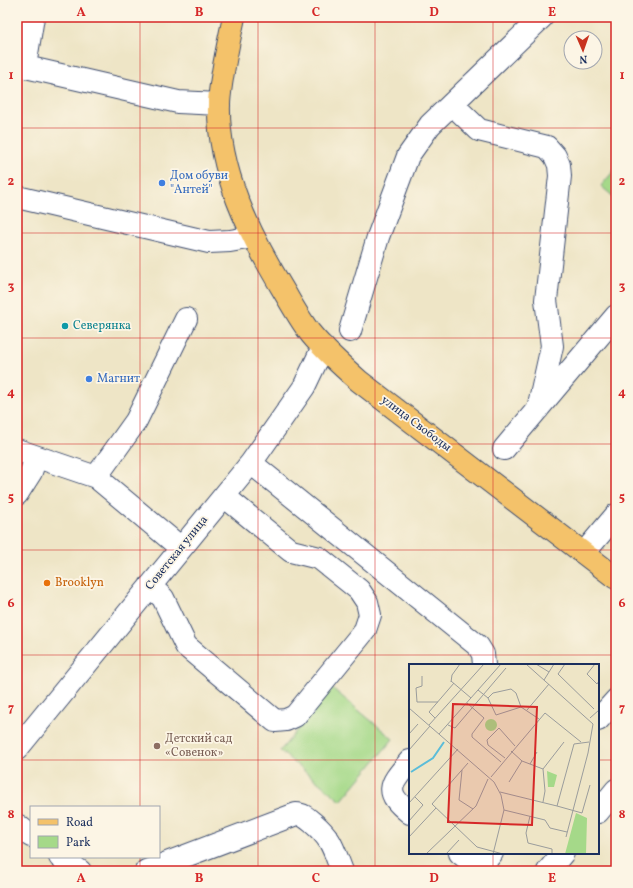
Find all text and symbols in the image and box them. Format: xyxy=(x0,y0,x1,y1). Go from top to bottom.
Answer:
text: A xyxy=(76,4,86,22)
text: B xyxy=(195,4,204,22)
text: C xyxy=(312,4,320,22)
text: D xyxy=(429,4,439,22)
text: E xyxy=(548,4,556,22)
north arrow xyxy=(563,30,603,70)
text: N xyxy=(579,51,588,66)
text: 1 xyxy=(8,67,14,85)
text: 1 xyxy=(619,67,625,85)
place label: Дом обуви "Антей" xyxy=(170,168,228,198)
text: 2 xyxy=(8,173,15,191)
text: 2 xyxy=(619,173,626,191)
marker: Дом обуви "Антей" xyxy=(157,178,167,188)
text: 3 xyxy=(8,278,15,296)
text: 3 xyxy=(619,278,626,296)
place label: Северянка xyxy=(73,318,131,334)
marker: Северянка xyxy=(60,321,70,331)
place label: Магнит xyxy=(97,371,140,387)
marker: Магнит xyxy=(84,374,94,384)
text: 4 xyxy=(7,384,15,402)
text: 4 xyxy=(618,384,626,402)
street label: улица Свободы xyxy=(378,392,455,456)
text: 5 xyxy=(8,489,14,507)
text: 5 xyxy=(619,489,625,507)
street label: Советская улица xyxy=(142,512,212,594)
place label: Brooklyn xyxy=(55,575,104,591)
marker: Brooklyn xyxy=(42,578,52,588)
text: 6 xyxy=(7,595,15,613)
text: 6 xyxy=(618,595,626,613)
inset map xyxy=(409,664,599,854)
text: 7 xyxy=(8,700,14,718)
text: 7 xyxy=(619,700,625,718)
place label: Детский сад «Совенок» xyxy=(165,731,232,761)
marker: Детский сад «Совенок» xyxy=(152,741,162,751)
text: 8 xyxy=(7,806,15,824)
legend xyxy=(30,806,160,858)
text: 8 xyxy=(618,806,626,824)
text: Road xyxy=(66,815,93,831)
text: Park xyxy=(66,835,91,851)
text: A xyxy=(76,870,86,888)
text: B xyxy=(195,870,204,888)
text: C xyxy=(312,870,320,888)
text: D xyxy=(429,870,439,888)
text: E xyxy=(548,870,556,888)

